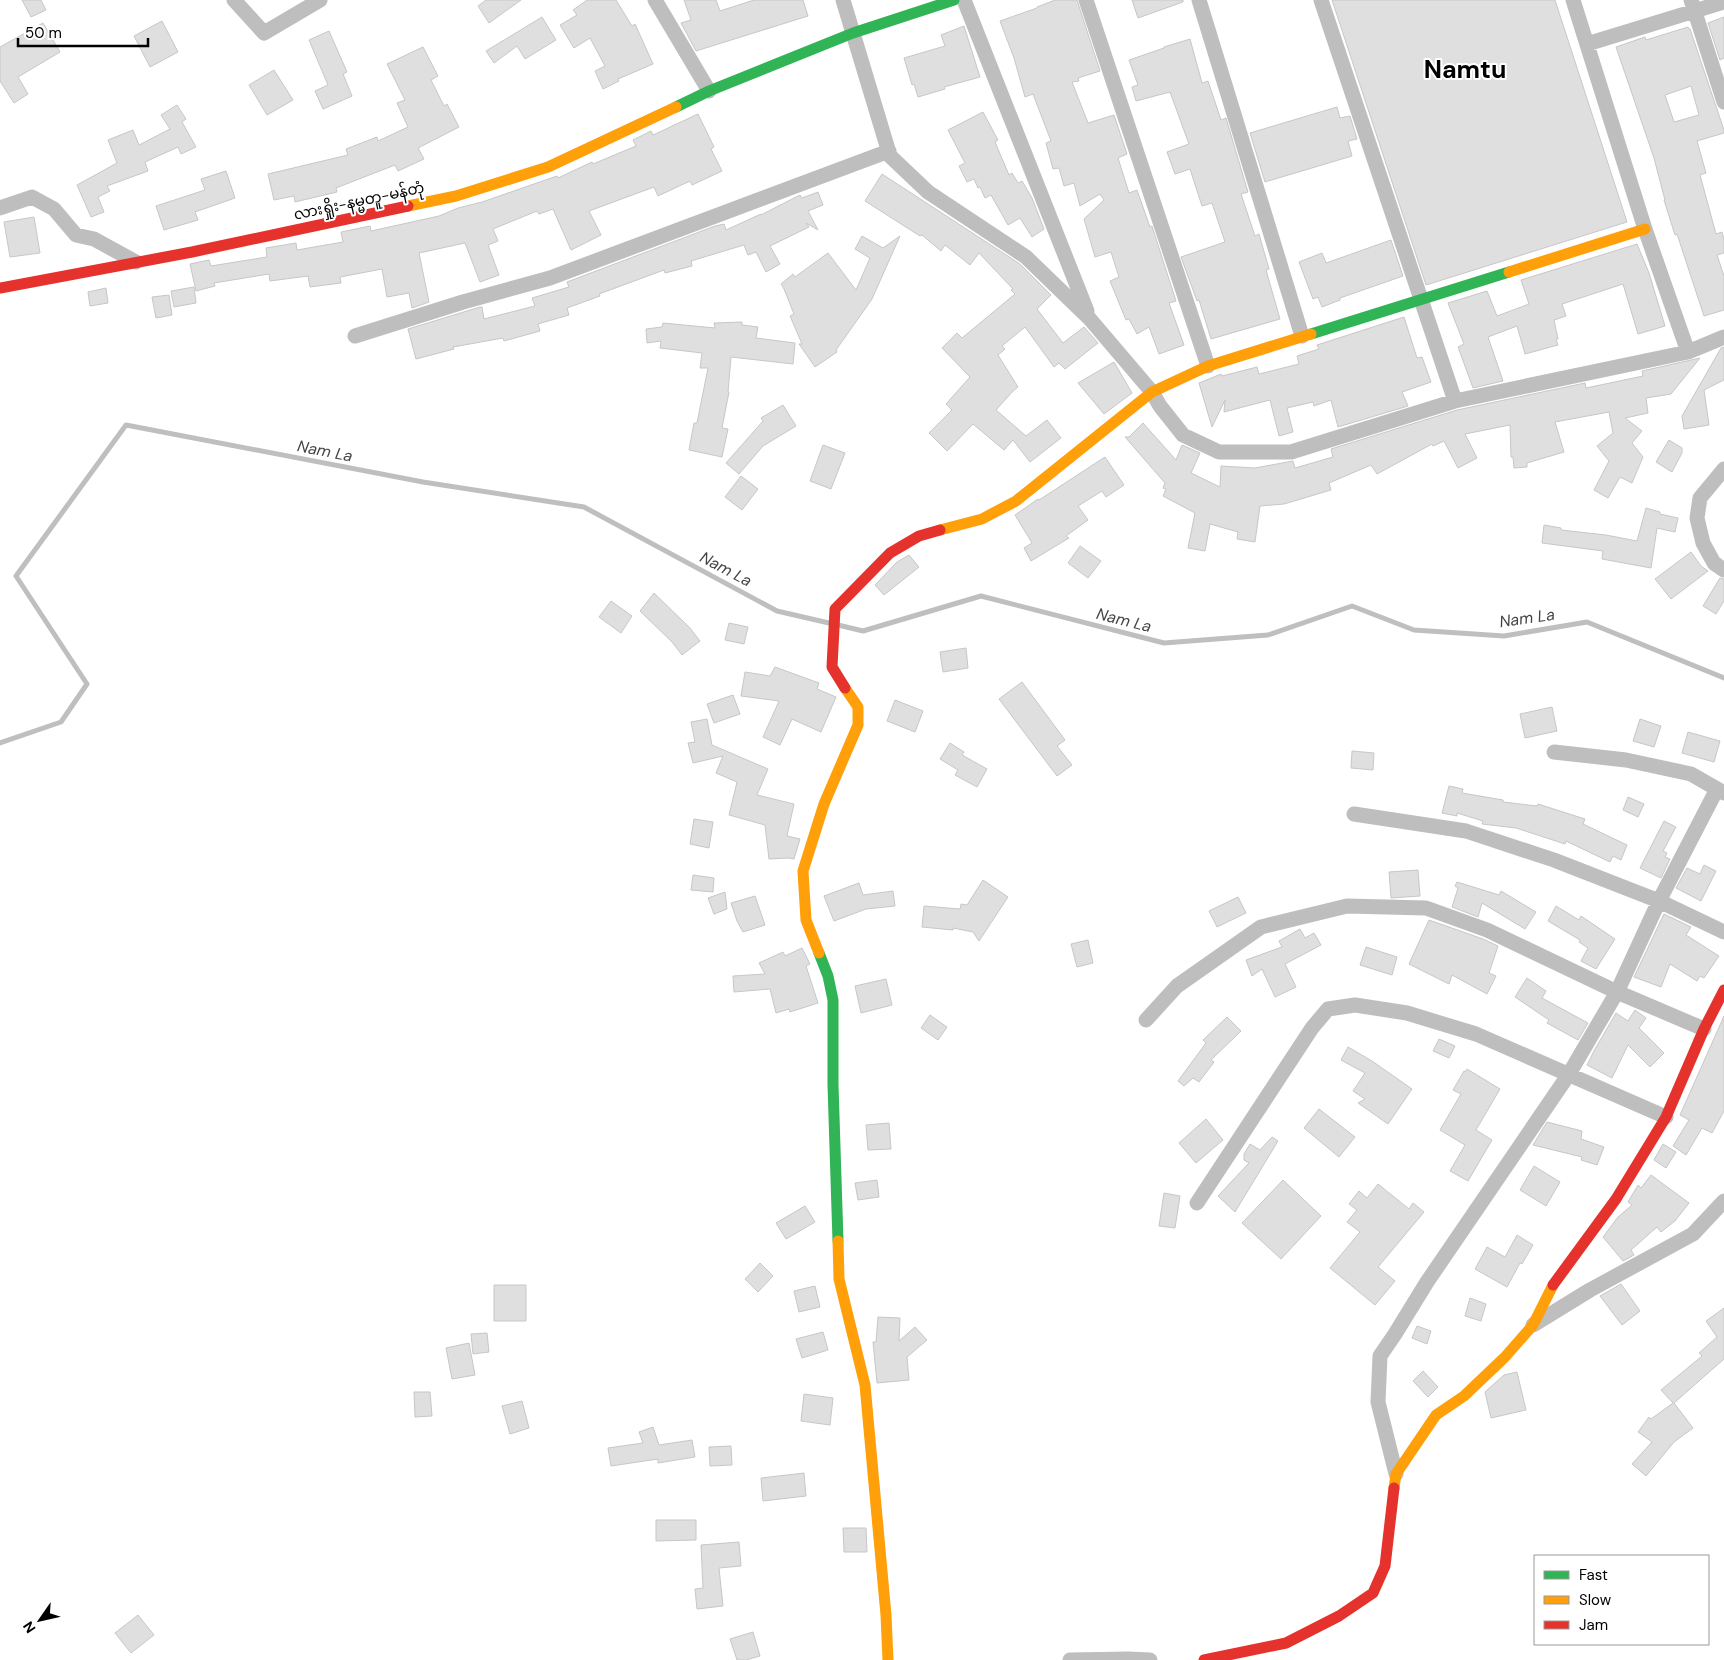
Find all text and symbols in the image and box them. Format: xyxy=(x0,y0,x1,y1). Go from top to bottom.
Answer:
scale bar xyxy=(18,15,148,47)
text: 50 m xyxy=(25,23,62,43)
district label: Namtu xyxy=(1424,53,1506,86)
street label: လားရှိုး-နမ္မတူ-မန်တုံ xyxy=(292,177,427,227)
water label: Nam La xyxy=(296,435,355,467)
water label: Nam La xyxy=(696,547,756,591)
water label: Nam La xyxy=(1094,603,1154,637)
water label: Nam La xyxy=(1498,604,1556,632)
legend xyxy=(1534,1555,1709,1645)
text: Fast xyxy=(1579,1565,1608,1585)
text: Slow xyxy=(1579,1590,1612,1610)
north arrow xyxy=(15,1595,65,1645)
text: Jam xyxy=(1579,1615,1608,1635)
text: N xyxy=(19,1618,40,1637)

